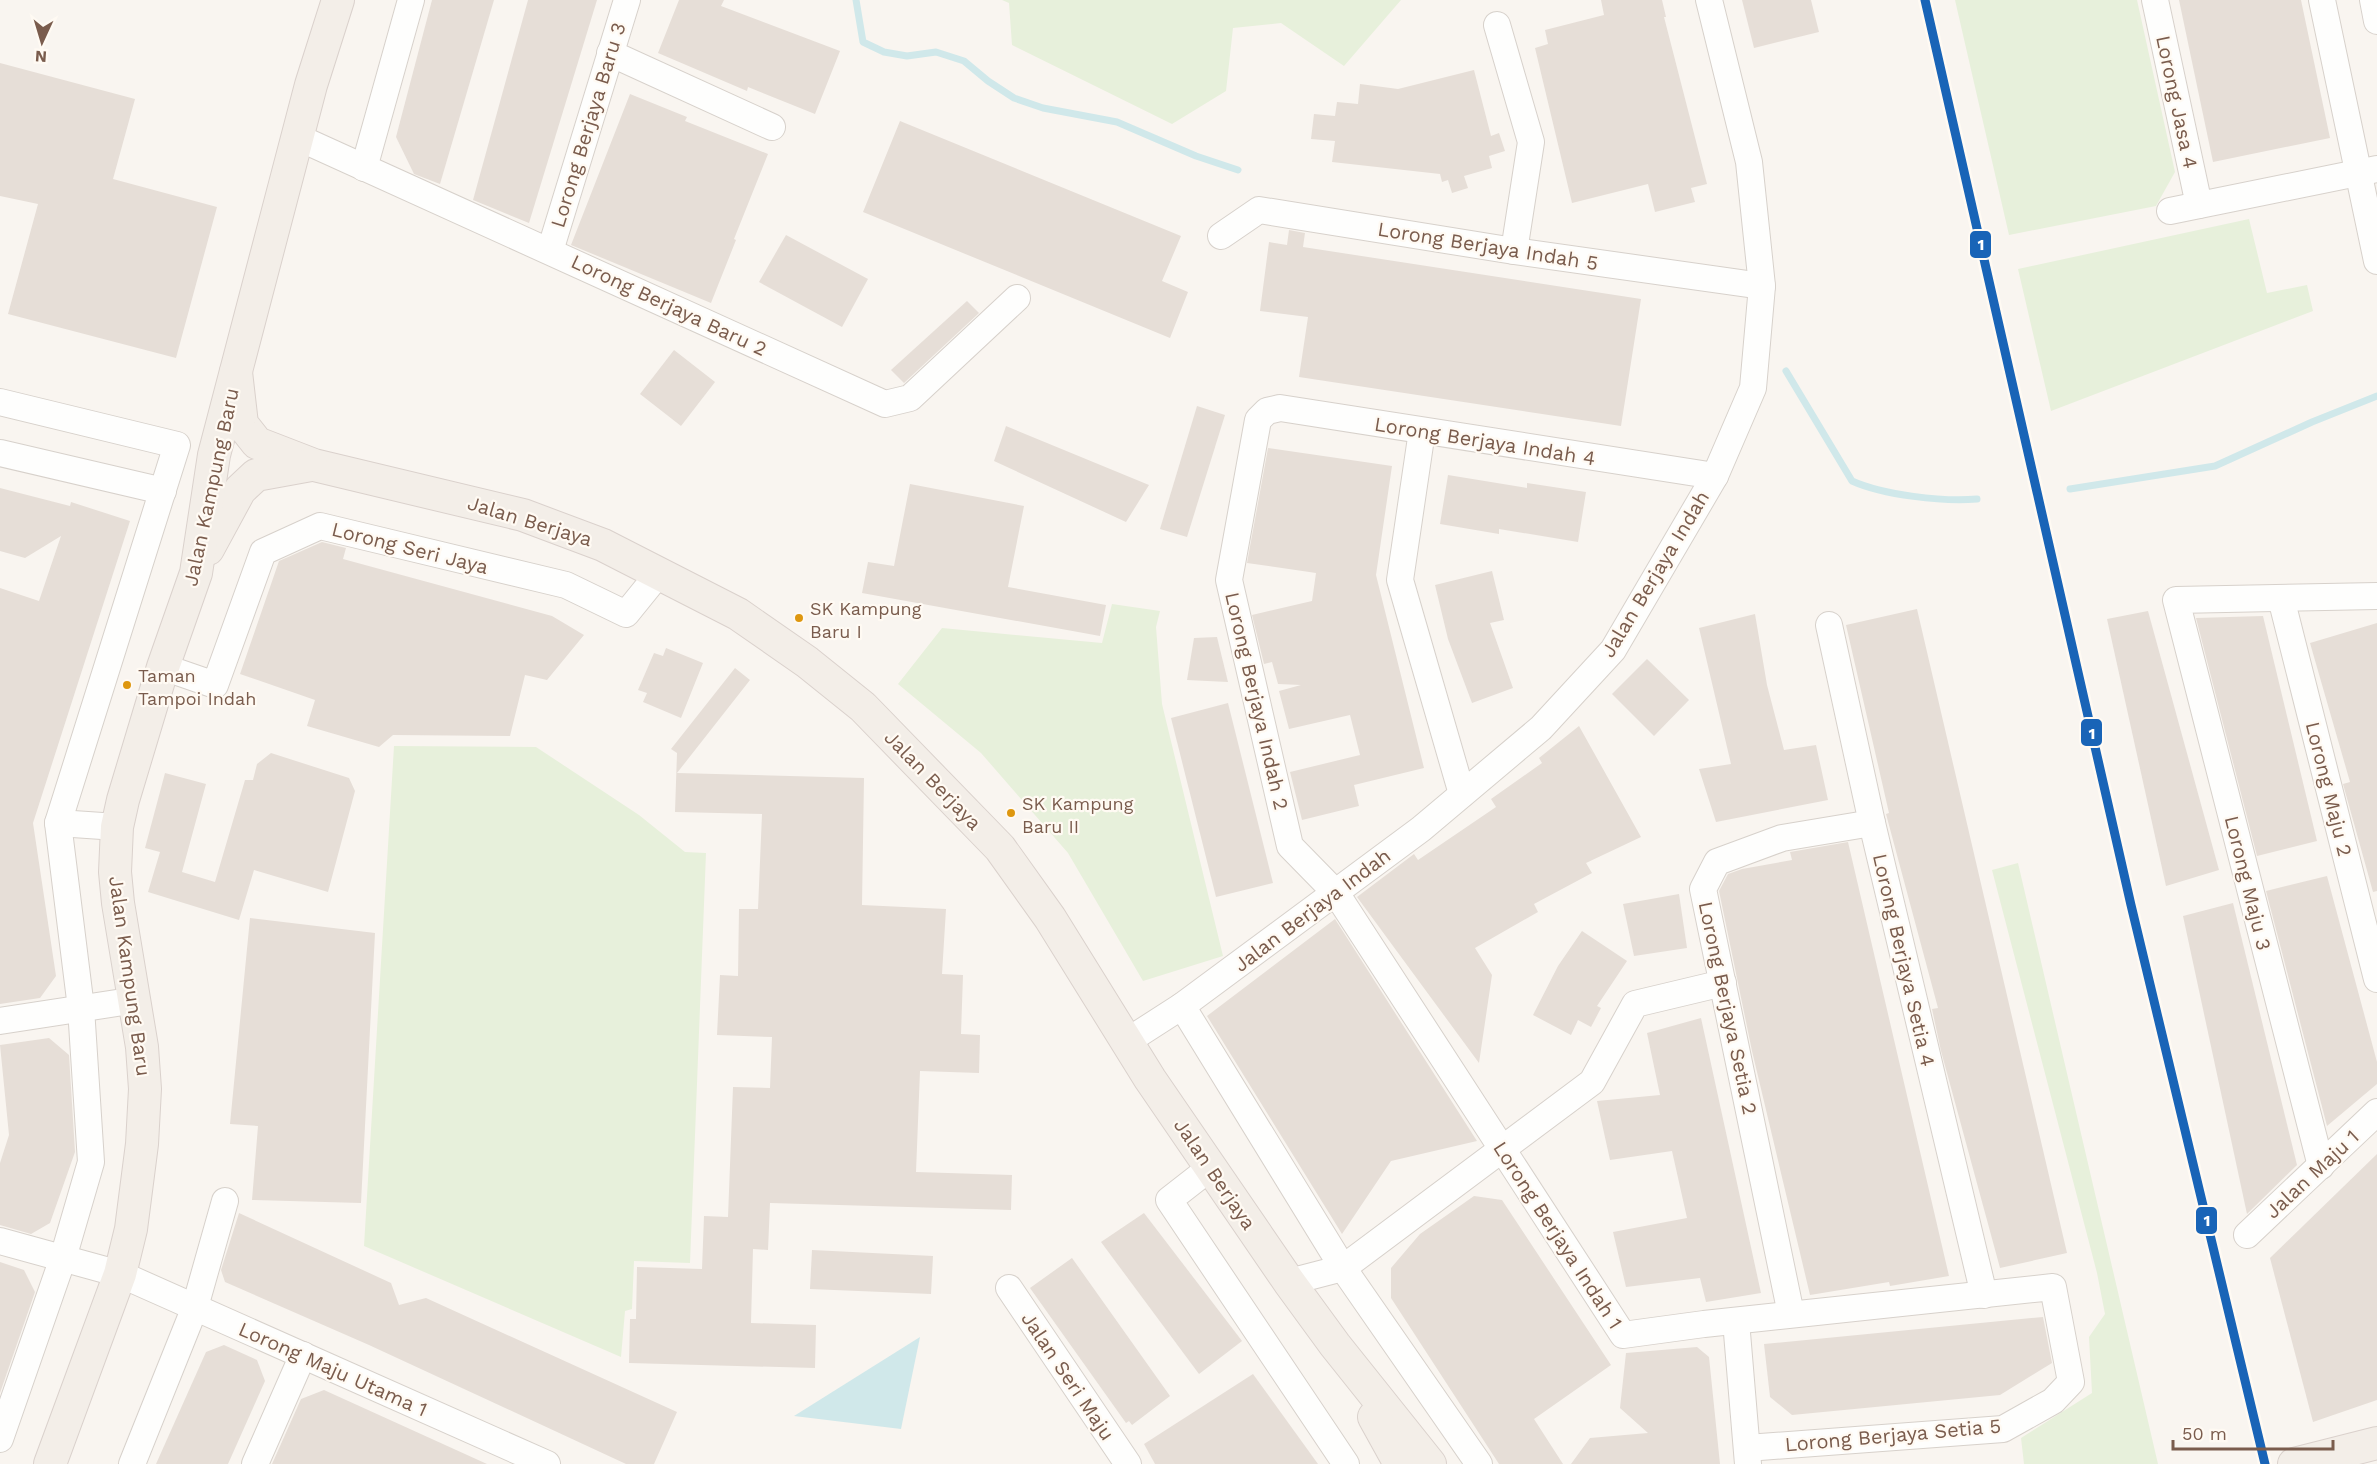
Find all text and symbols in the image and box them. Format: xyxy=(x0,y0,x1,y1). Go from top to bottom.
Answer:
north arrow xyxy=(12,12,72,72)
street label: Lorong Berjaya Baru 3 xyxy=(545,20,631,230)
street label: Lorong Jasa 4 xyxy=(2151,33,2203,171)
text: N xyxy=(34,47,48,66)
street label: Lorong Berjaya Indah 5 xyxy=(1376,217,1600,275)
line badge: 1 xyxy=(1969,230,1992,259)
text: 1 xyxy=(1978,235,1984,254)
street label: Lorong Berjaya Baru 2 xyxy=(567,249,771,361)
street label: Jalan Kampung Baru xyxy=(178,386,244,588)
street label: Lorong Berjaya Indah 4 xyxy=(1373,412,1597,470)
street label: Jalan Berjaya Indah xyxy=(1596,486,1714,662)
street label: Jalan Berjaya xyxy=(465,491,595,551)
street label: Lorong Seri Jaya xyxy=(329,517,491,579)
street label: Lorong Berjaya Indah 2 xyxy=(1220,590,1294,812)
place label: SK Kampung Baru I xyxy=(810,598,922,642)
marker: SK Kampung Baru I xyxy=(793,612,805,624)
place label: Taman Tampoi Indah xyxy=(138,665,256,709)
marker: Taman Tampoi Indah xyxy=(121,679,133,691)
line badge: 1 xyxy=(2080,718,2103,747)
street label: Lorong Maju 2 xyxy=(2301,719,2357,859)
text: 1 xyxy=(2089,724,2095,743)
street label: Jalan Berjaya xyxy=(880,725,986,835)
place label: SK Kampung Baru II xyxy=(1022,793,1134,837)
marker: SK Kampung Baru II xyxy=(1005,807,1017,819)
street label: Lorong Maju 3 xyxy=(2220,813,2276,953)
street label: Jalan Berjaya Indah xyxy=(1229,843,1395,977)
street label: Lorong Berjaya Setia 4 xyxy=(1868,851,1940,1069)
street label: Jalan Kampung Baru xyxy=(104,874,156,1078)
street label: Lorong Berjaya Setia 2 xyxy=(1694,899,1762,1117)
street label: Jalan Berjaya xyxy=(1169,1114,1261,1234)
street label: Jalan Maju 1 xyxy=(2260,1125,2364,1223)
street label: Lorong Berjaya Indah 1 xyxy=(1488,1137,1628,1333)
line badge: 1 xyxy=(2195,1206,2218,1235)
text: 1 xyxy=(2204,1211,2210,1230)
street label: Jalan Seri Maju xyxy=(1016,1307,1120,1445)
street label: Lorong Maju Utama 1 xyxy=(235,1317,431,1421)
scale bar xyxy=(2173,1413,2334,1451)
street label: Lorong Berjaya Setia 5 xyxy=(1784,1414,2002,1456)
text: 50 m xyxy=(2182,1423,2227,1444)

